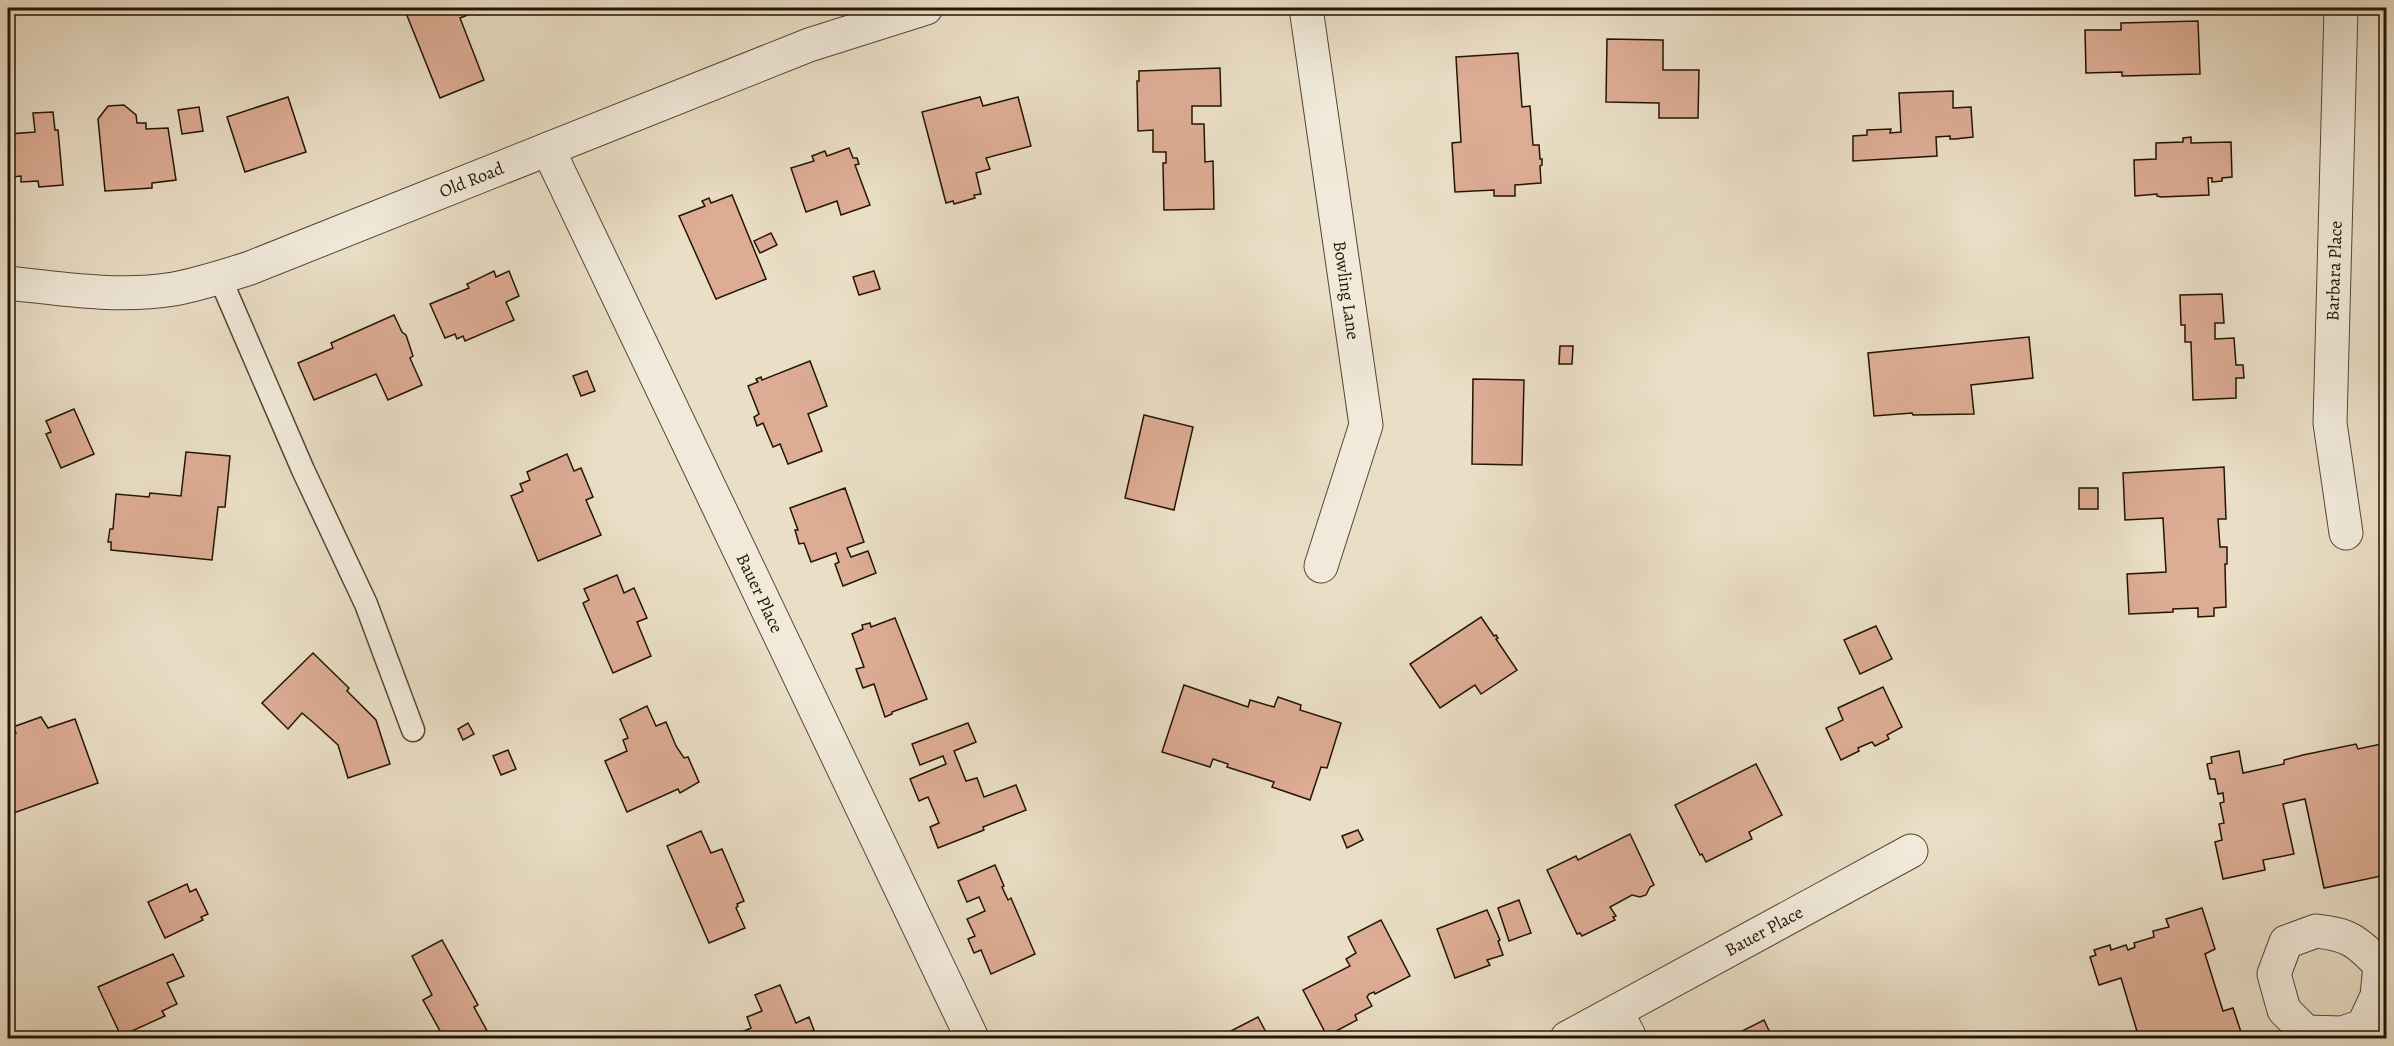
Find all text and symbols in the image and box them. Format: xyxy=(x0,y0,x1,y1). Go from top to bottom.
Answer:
street label: Old Road xyxy=(436,156,508,203)
street label: Barbara Place xyxy=(2320,220,2348,322)
street label: Bowling Lane xyxy=(1328,239,1366,341)
street label: Bauer Place xyxy=(731,549,789,637)
street label: Bauer Place xyxy=(1720,900,1807,962)

